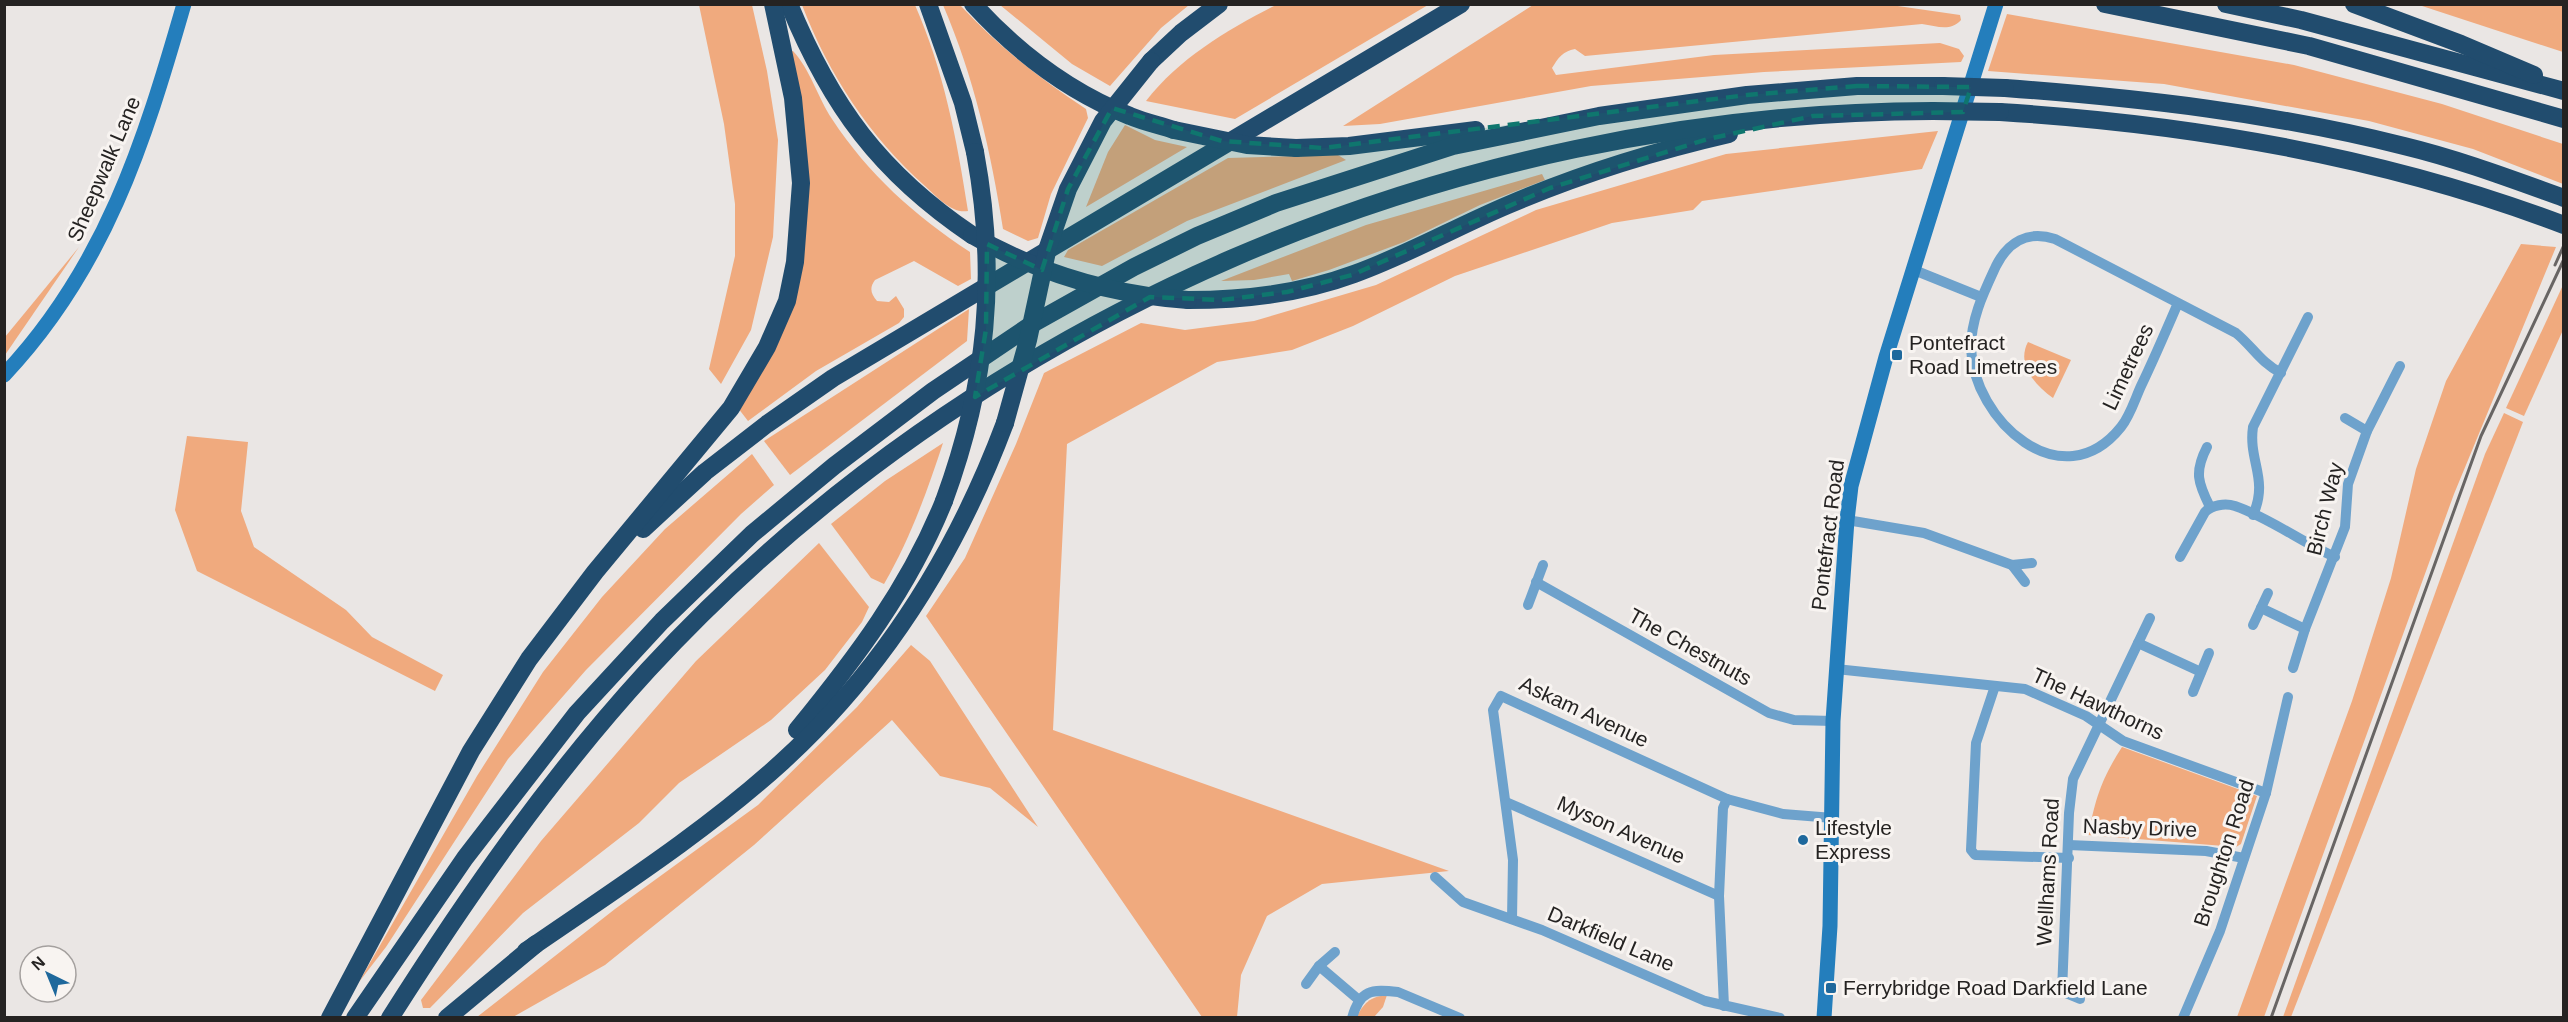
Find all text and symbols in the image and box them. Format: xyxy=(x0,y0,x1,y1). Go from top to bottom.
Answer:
street label: Sheepwalk Lane xyxy=(63,93,144,245)
street label: Limetrees xyxy=(2098,320,2157,413)
place label: Pontefract Road Limetrees xyxy=(1909,331,2057,378)
marker: Pontefract Road Limetrees xyxy=(1890,348,1904,362)
street label: Pontefract Road xyxy=(1807,458,1848,612)
street label: Birch Way xyxy=(2302,460,2347,558)
street label: The Chestnuts xyxy=(1625,603,1756,690)
street label: The Hawthorns xyxy=(2029,663,2168,744)
street label: Askam Avenue xyxy=(1516,672,1652,751)
street label: Broughton Road xyxy=(2189,777,2258,929)
street label: Myson Avenue xyxy=(1554,791,1689,868)
street label: Wellhams Road xyxy=(2032,798,2063,946)
street label: Nasby Drive xyxy=(2082,814,2198,841)
place label: Lifestyle Express xyxy=(1815,816,1892,863)
marker: Lifestyle Express xyxy=(1796,833,1810,847)
street label: Darkfield Lane xyxy=(1544,901,1678,976)
north arrow xyxy=(18,944,78,1004)
text: N xyxy=(28,953,48,974)
place label: Ferrybridge Road Darkfield Lane xyxy=(1843,976,2148,999)
marker: Ferrybridge Road Darkfield Lane xyxy=(1824,981,1838,995)

